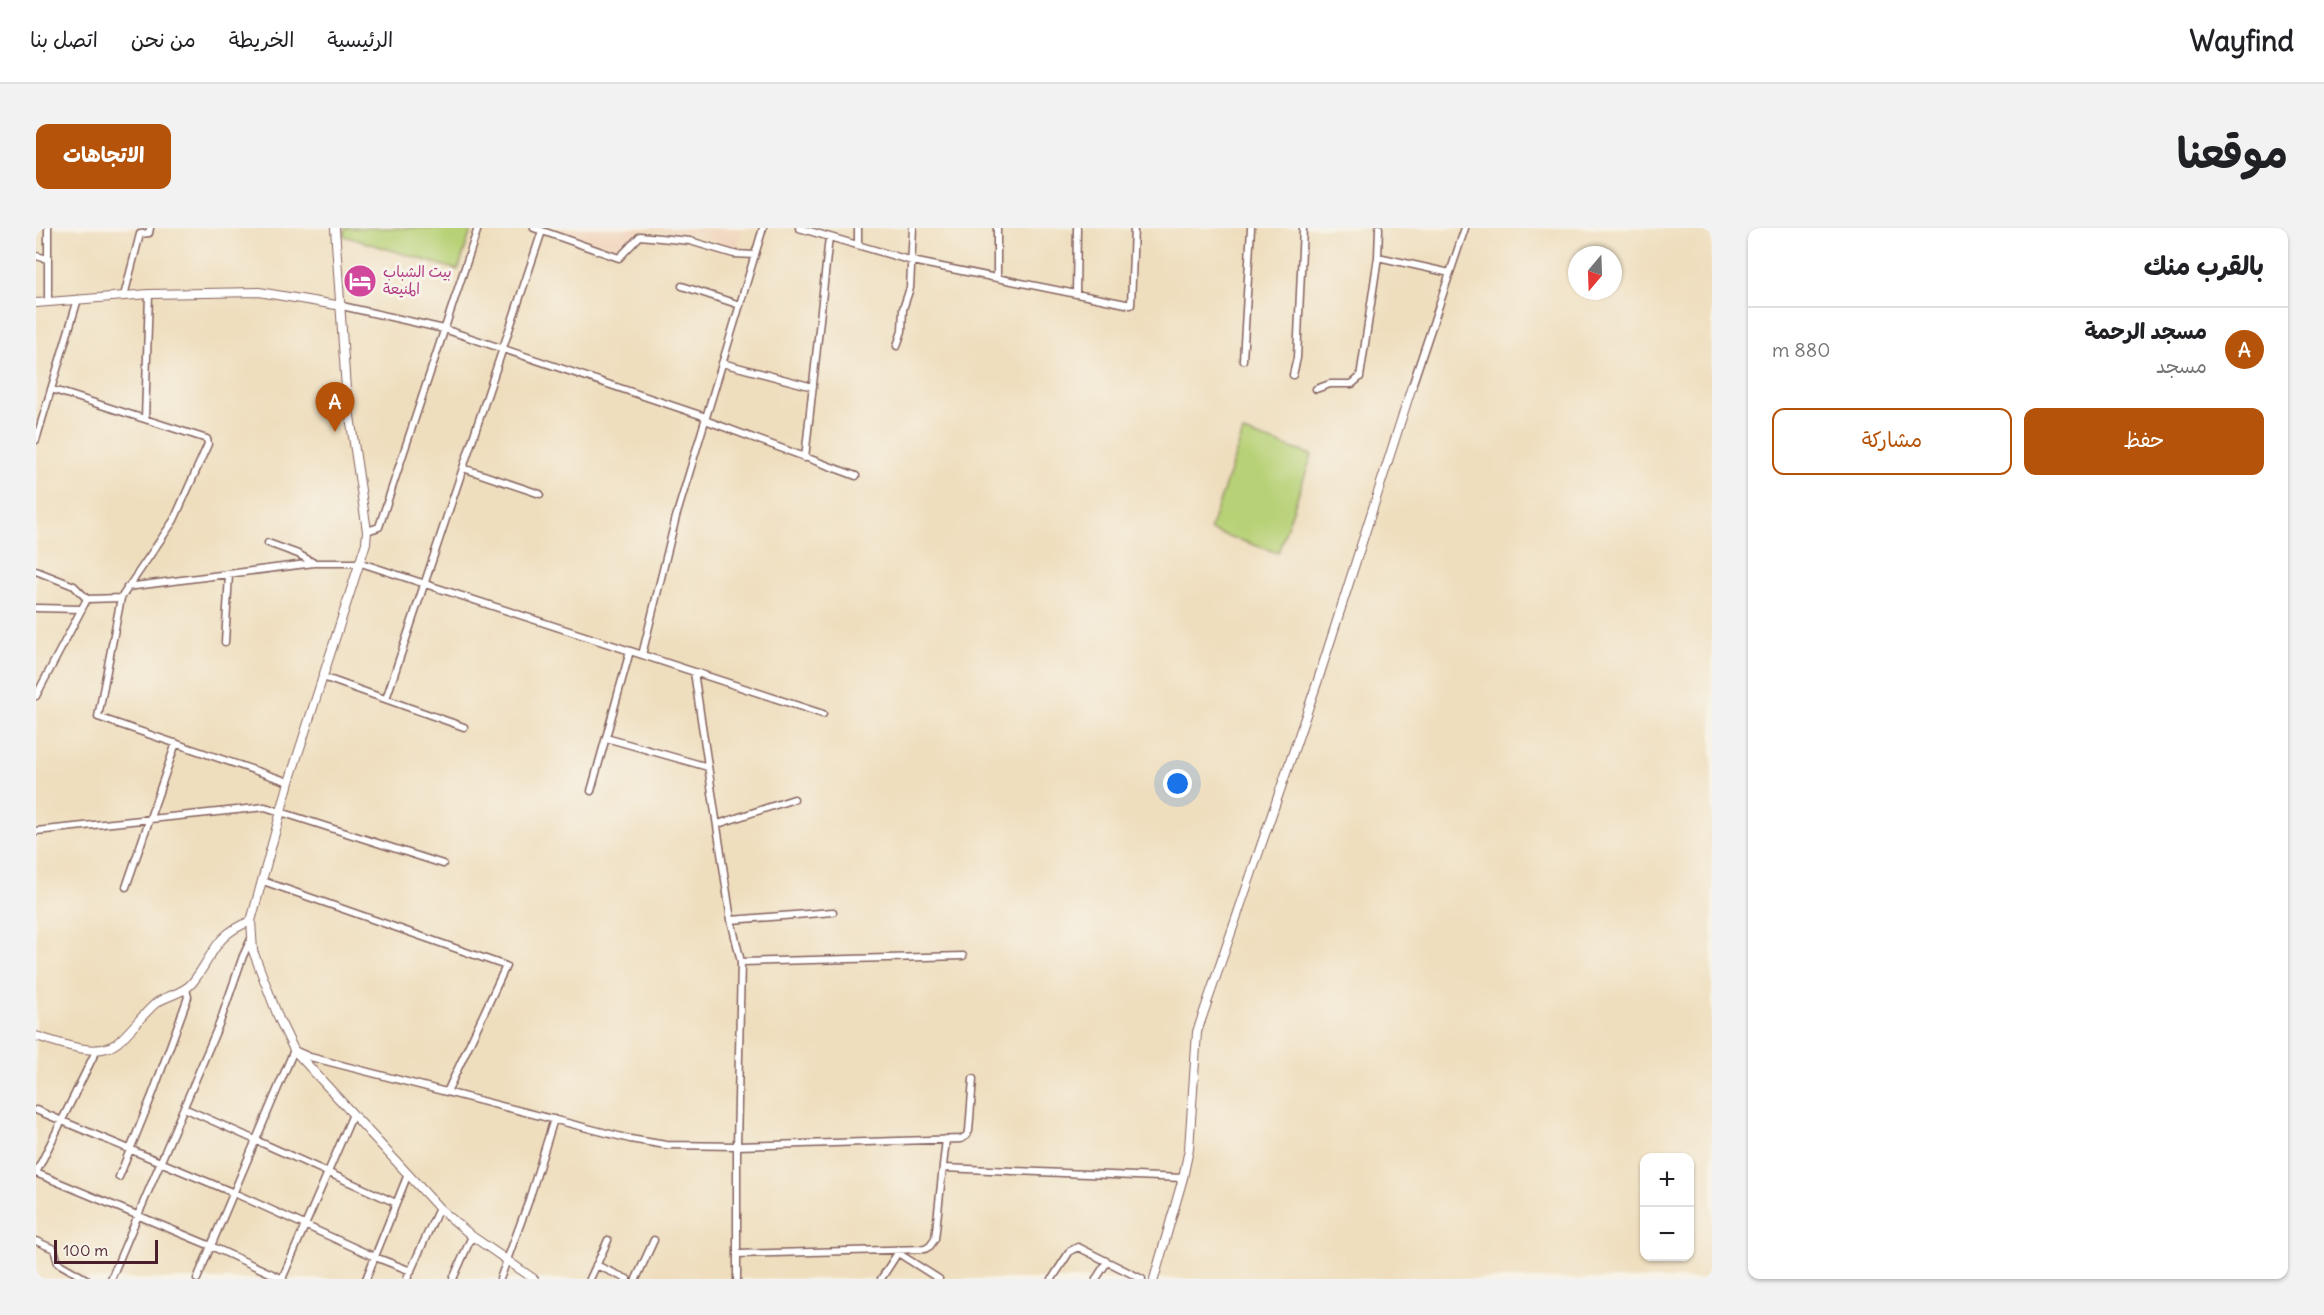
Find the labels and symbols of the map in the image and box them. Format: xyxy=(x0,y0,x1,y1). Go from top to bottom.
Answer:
north arrow xyxy=(1568,246,1622,300)
place label: بيت الشباب المنيعة xyxy=(383,262,452,298)
hotel icon: بيت الشباب المنيعة xyxy=(342,263,378,299)
pin: A xyxy=(316,382,354,432)
your location xyxy=(1163,769,1192,798)
scale bar xyxy=(54,1237,158,1264)

